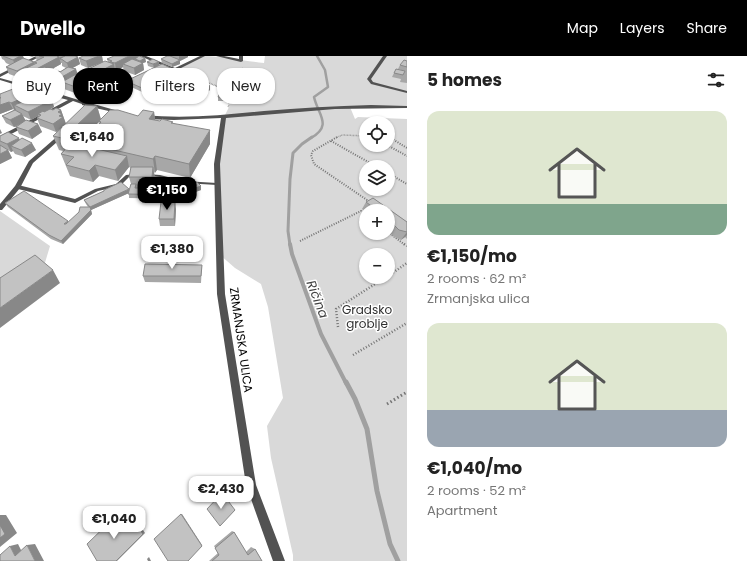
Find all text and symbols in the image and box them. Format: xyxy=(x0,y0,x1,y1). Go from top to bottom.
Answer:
text: Dwello xyxy=(20,15,85,42)
text: Map xyxy=(567,18,598,38)
text: Layers xyxy=(620,18,664,38)
text: Share xyxy=(686,18,727,38)
chip: Buy xyxy=(12,68,65,104)
chip: Rent xyxy=(73,68,133,104)
chip: Filters xyxy=(141,68,209,104)
chip: New xyxy=(217,68,275,104)
text: 5 homes xyxy=(427,68,502,92)
icon: filters xyxy=(705,69,727,91)
map controls xyxy=(359,116,395,284)
button: locate xyxy=(359,116,395,152)
pin: €1,640 xyxy=(59,124,125,158)
text: €1,640 xyxy=(70,127,114,146)
icon: home xyxy=(541,137,613,209)
button: layers xyxy=(359,160,395,196)
pin: €1,150 xyxy=(134,177,200,211)
text: €1,150 xyxy=(147,180,187,199)
button: + xyxy=(359,204,395,240)
pin: €1,380 xyxy=(139,236,205,270)
text: €1,380 xyxy=(150,239,194,258)
text: €1,150/mo xyxy=(427,244,517,268)
button: − xyxy=(359,248,395,284)
text: 2 rooms · 62 m² xyxy=(427,269,526,288)
water label: Ričina xyxy=(302,277,334,321)
street label: ZRMANJSKA ULICA xyxy=(226,286,257,394)
text: Zrmanjska ulica xyxy=(427,289,530,308)
park label: Gradsko groblje xyxy=(342,301,392,332)
icon: home xyxy=(541,349,613,421)
text: €1,040/mo xyxy=(427,456,522,480)
pin: €2,430 xyxy=(188,476,254,510)
text: €2,430 xyxy=(198,479,244,498)
text: 2 rooms · 52 m² xyxy=(427,481,526,500)
text: Apartment xyxy=(427,501,497,520)
pin: €1,040 xyxy=(81,506,147,540)
text: €1,040 xyxy=(92,509,136,528)

